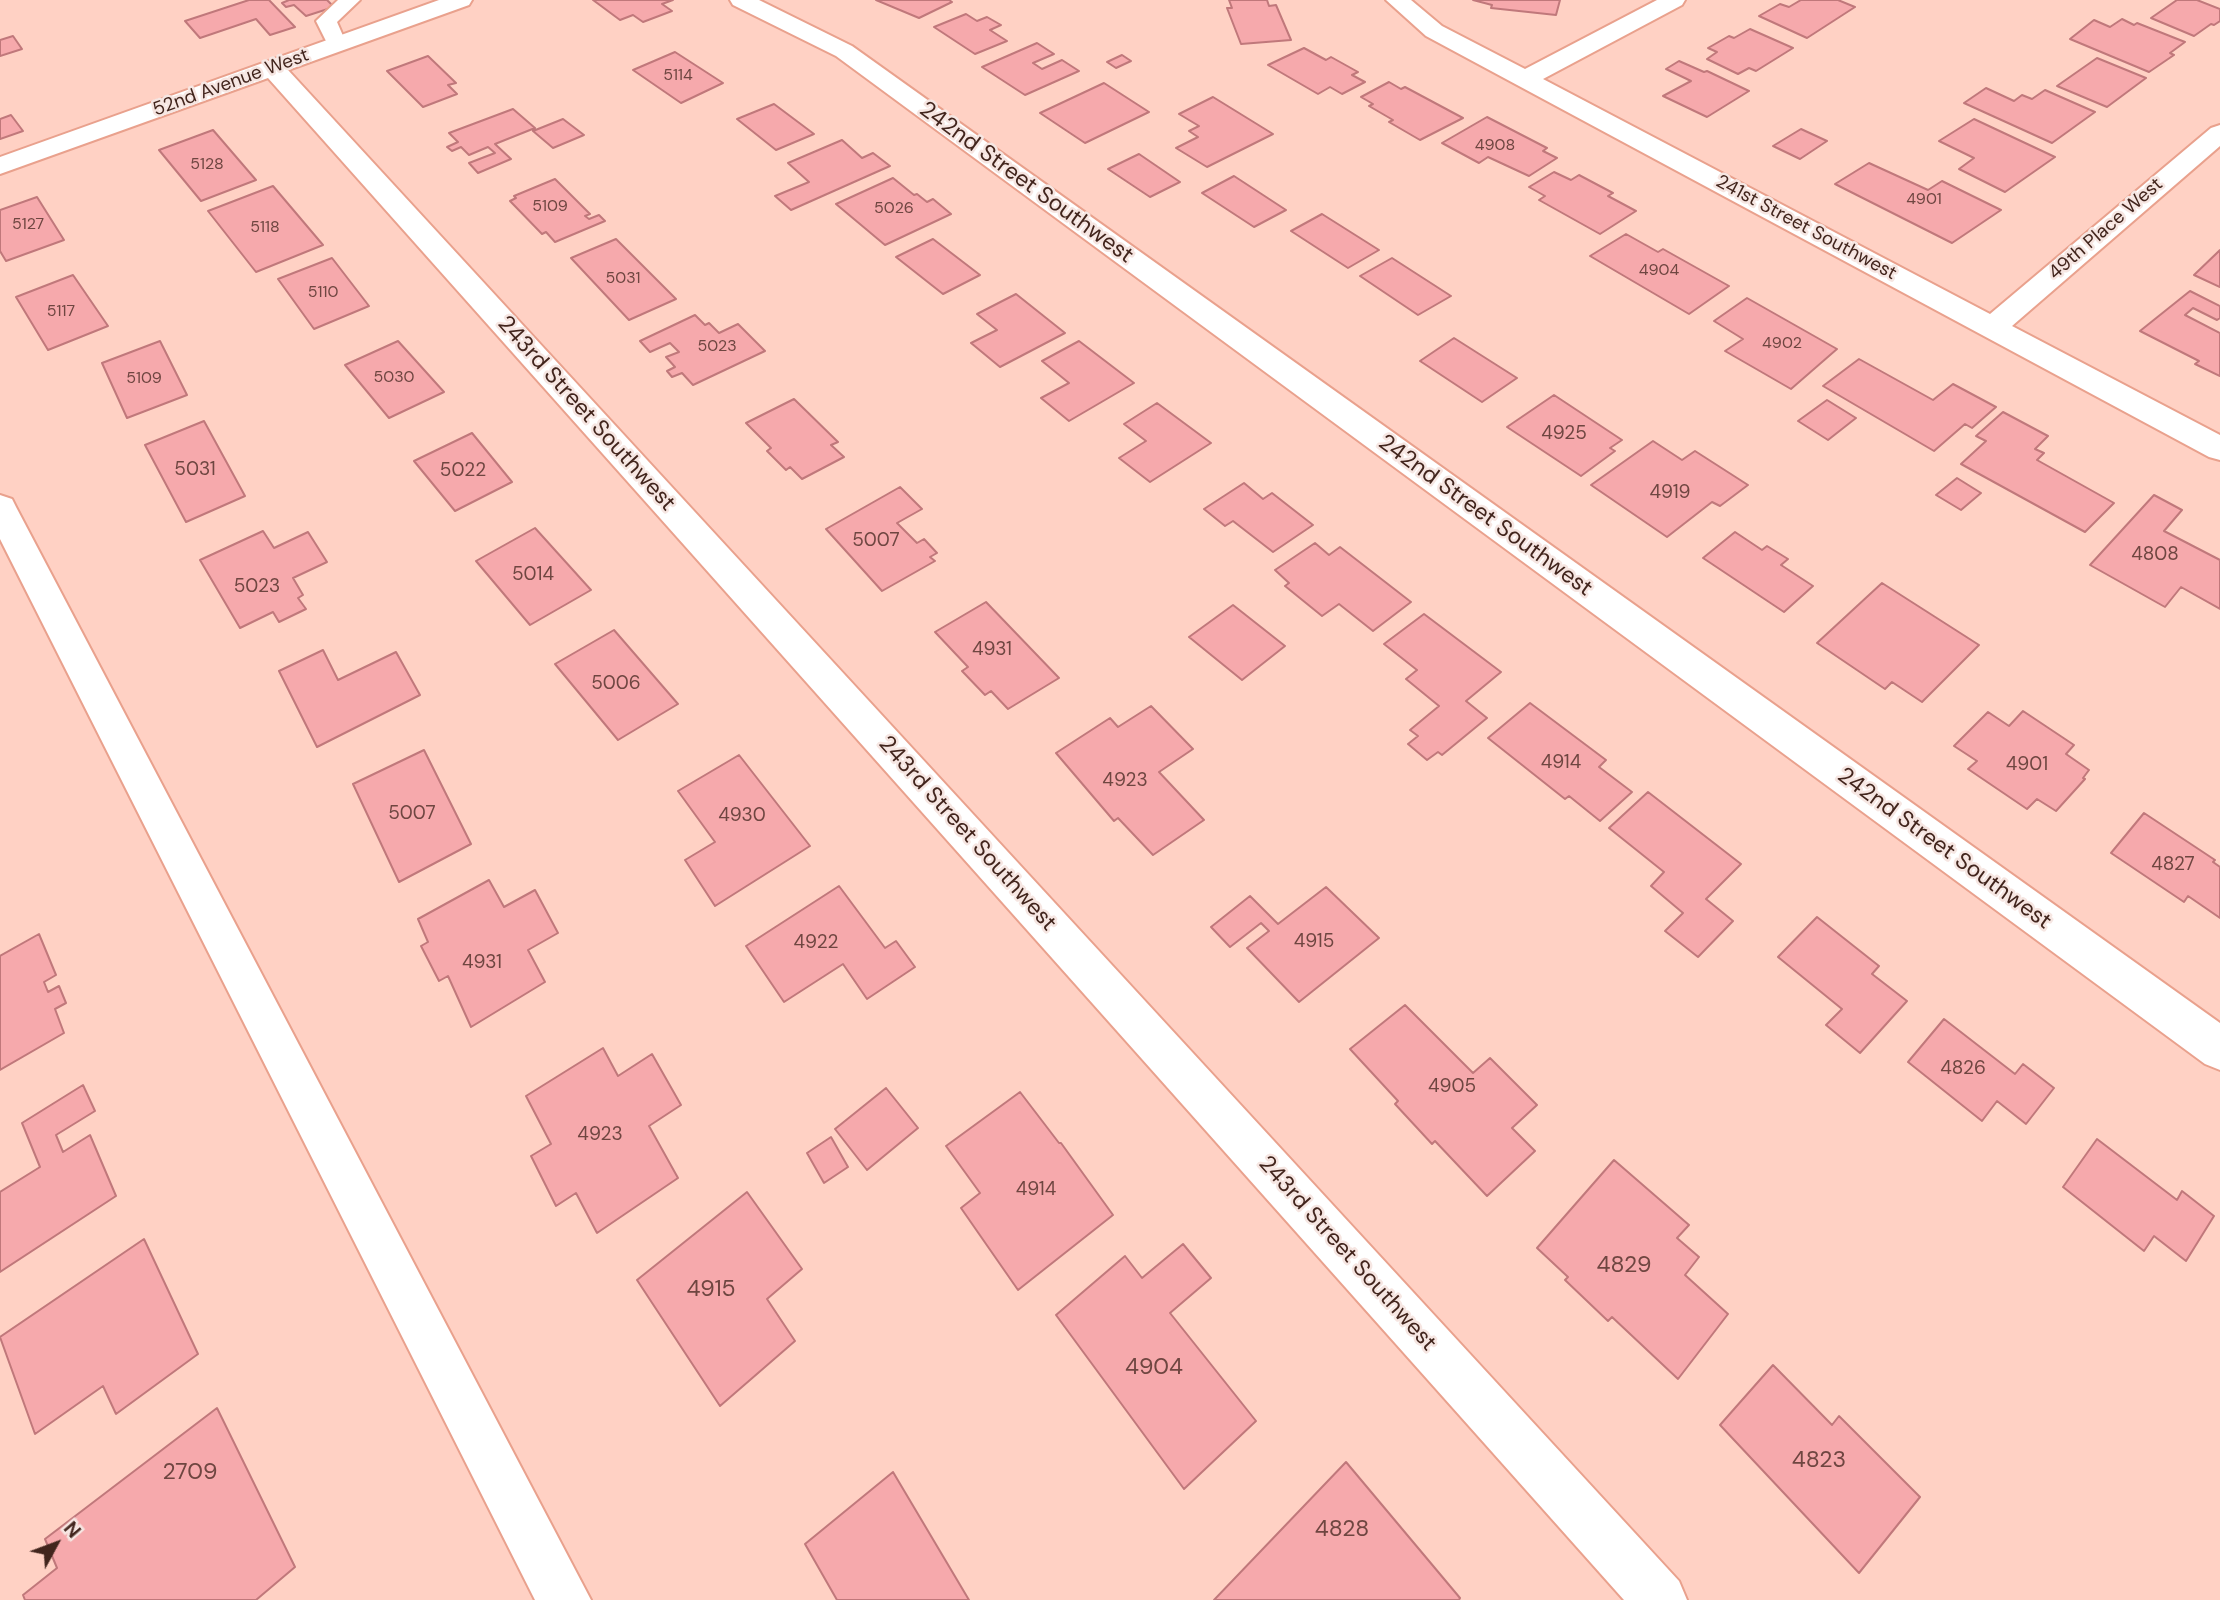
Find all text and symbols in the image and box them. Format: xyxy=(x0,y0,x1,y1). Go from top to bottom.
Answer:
street label: 52nd Avenue West xyxy=(150,44,312,122)
house number: 5114 xyxy=(663,66,693,86)
street label: 242nd Street Southwest xyxy=(914,96,1138,270)
house number: 4908 xyxy=(1475,136,1515,156)
house number: 5128 xyxy=(190,155,224,175)
street label: 241st Street Southwest xyxy=(1712,171,1900,285)
street label: 49th Place West xyxy=(2044,173,2168,285)
house number: 4901 xyxy=(1906,190,1942,210)
house number: 5109 xyxy=(532,197,568,217)
house number: 5026 xyxy=(874,199,914,219)
house number: 5127 xyxy=(12,215,44,235)
house number: 5118 xyxy=(250,218,280,238)
house number: 4904 xyxy=(1639,261,1679,281)
house number: 5031 xyxy=(606,269,640,289)
house number: 5110 xyxy=(308,283,338,303)
house number: 5117 xyxy=(47,302,75,322)
street label: 243rd Street Southwest xyxy=(491,311,681,517)
house number: 4902 xyxy=(1762,334,1802,354)
house number: 5023 xyxy=(697,337,737,357)
house number: 5030 xyxy=(373,368,415,388)
house number: 5109 xyxy=(126,369,162,389)
house number: 4925 xyxy=(1541,423,1587,445)
street label: 242nd Street Southwest xyxy=(1373,429,1597,603)
house number: 5031 xyxy=(174,459,216,481)
house number: 5022 xyxy=(440,460,486,482)
house number: 4919 xyxy=(1649,482,1691,504)
house number: 5007 xyxy=(852,530,900,552)
house number: 4808 xyxy=(2131,544,2179,566)
house number: 5014 xyxy=(512,564,554,586)
house number: 5023 xyxy=(234,576,280,598)
house number: 4931 xyxy=(972,639,1012,661)
house number: 5006 xyxy=(591,673,641,695)
street label: 243rd Street Southwest xyxy=(872,731,1062,937)
house number: 4914 xyxy=(1541,752,1581,774)
house number: 4901 xyxy=(2006,754,2048,776)
street label: 242nd Street Southwest xyxy=(1832,762,2056,936)
house number: 4923 xyxy=(1102,770,1148,792)
house number: 5007 xyxy=(388,803,436,825)
house number: 4930 xyxy=(718,805,766,827)
house number: 4827 xyxy=(2151,854,2195,876)
house number: 4915 xyxy=(1294,931,1334,953)
house number: 4922 xyxy=(793,932,839,954)
house number: 4931 xyxy=(462,952,502,974)
house number: 4826 xyxy=(1940,1058,1986,1080)
house number: 4905 xyxy=(1428,1076,1476,1098)
house number: 4923 xyxy=(577,1124,623,1146)
street label: 243rd Street Southwest xyxy=(1252,1151,1442,1357)
house number: 4914 xyxy=(1016,1179,1056,1201)
house number: 4829 xyxy=(1596,1252,1652,1280)
house number: 4915 xyxy=(686,1276,736,1304)
house number: 4904 xyxy=(1125,1354,1183,1382)
house number: 4823 xyxy=(1792,1447,1846,1475)
house number: 2709 xyxy=(163,1459,217,1487)
north arrow xyxy=(21,1509,91,1579)
text: N xyxy=(58,1516,86,1543)
house number: 4828 xyxy=(1315,1516,1369,1544)

